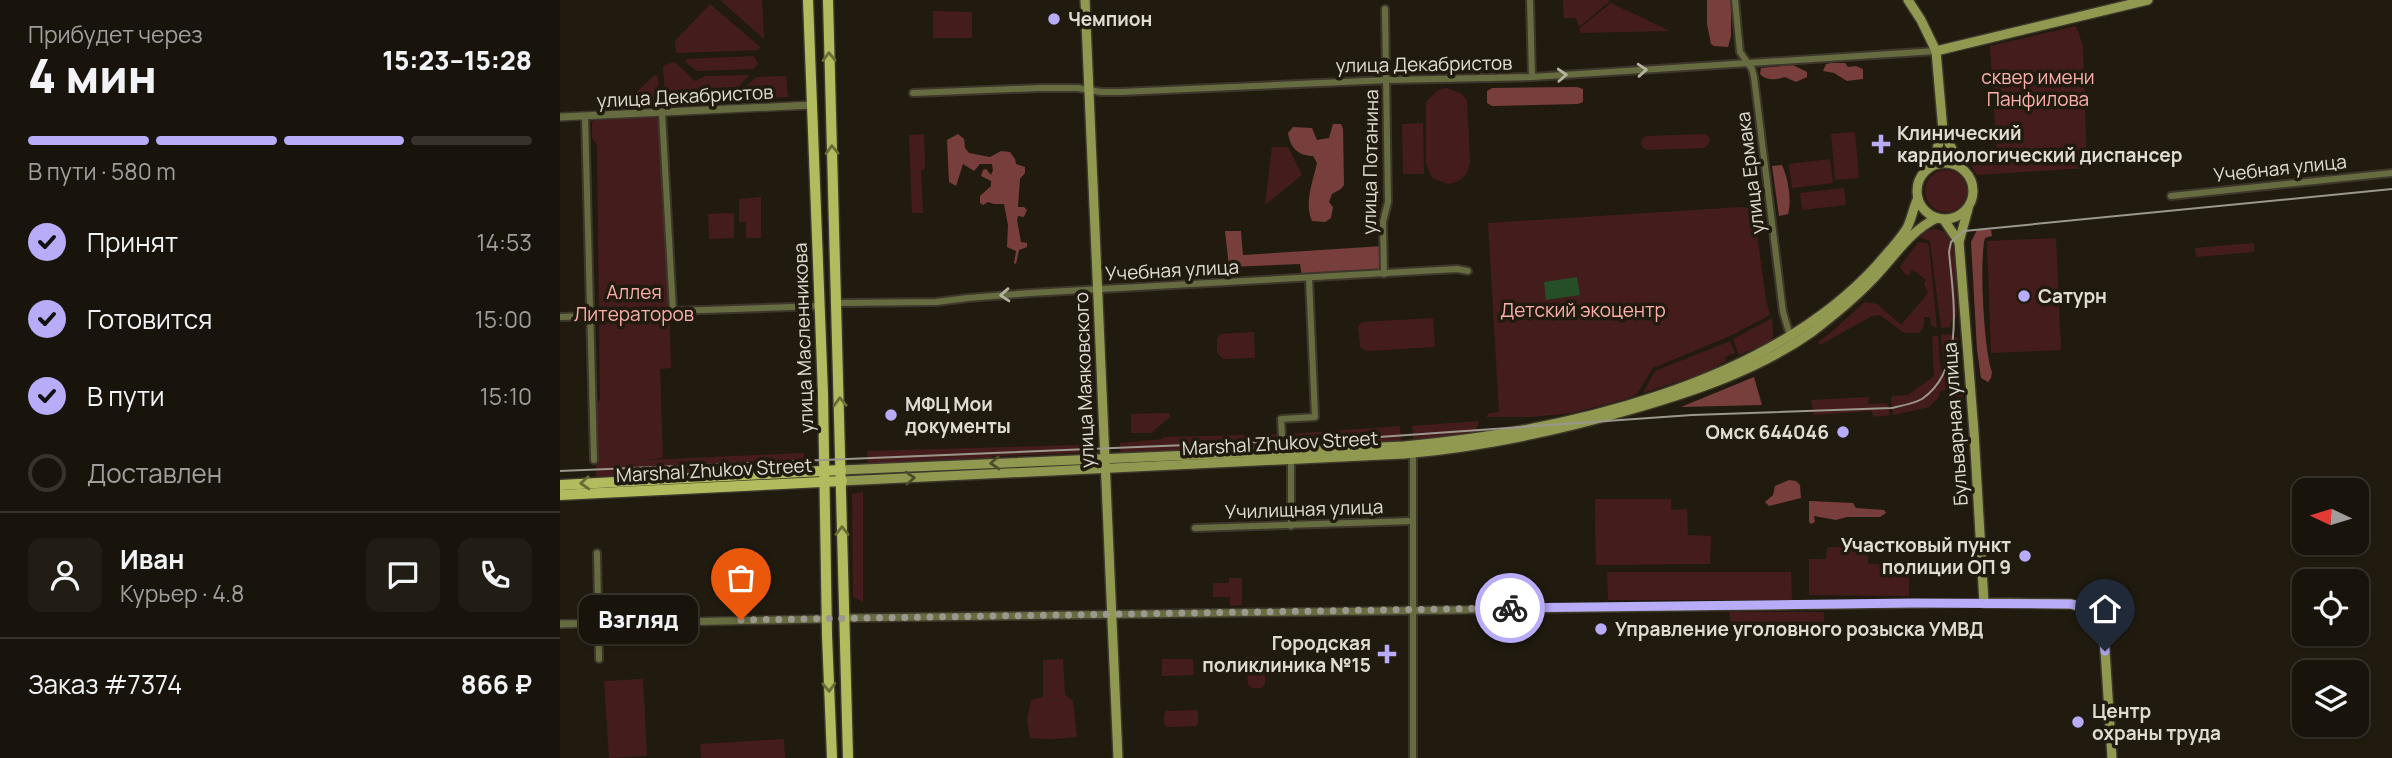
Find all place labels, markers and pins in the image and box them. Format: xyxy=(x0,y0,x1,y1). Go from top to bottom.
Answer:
place label: Чемпион xyxy=(1068,6,1152,32)
marker: Чемпион xyxy=(1046,11,1062,27)
place label: Клинический кардиологический диспансер xyxy=(1897,120,2182,168)
marker: Клинический кардиологический диспансер xyxy=(1871,134,1891,154)
place label: Сатурн xyxy=(2038,283,2107,309)
marker: Сатурн xyxy=(2016,288,2032,304)
place label: МФЦ Мои документы xyxy=(905,391,1011,439)
marker: МФЦ Мои документы xyxy=(883,407,899,423)
place label: Омск 644046 xyxy=(1705,419,1829,445)
marker: Омск 644046 xyxy=(1835,424,1851,440)
place label: Участковый пункт полиции ОП 9 xyxy=(1841,532,2011,580)
pin xyxy=(711,548,771,620)
marker: Участковый пункт полиции ОП 9 xyxy=(2017,548,2033,564)
pin xyxy=(2075,579,2135,651)
callout: Взгляд xyxy=(580,596,699,644)
place label: Управление уголовного розыска УМВД xyxy=(1615,616,1983,642)
marker: Управление уголовного розыска УМВД xyxy=(1593,621,1609,637)
place label: Городская поликлиника №15 xyxy=(1202,630,1371,678)
marker: Городская поликлиника №15 xyxy=(1377,644,1397,664)
place label: Центр охраны труда xyxy=(2092,698,2221,746)
marker: Центр охраны труда xyxy=(2070,714,2086,730)

